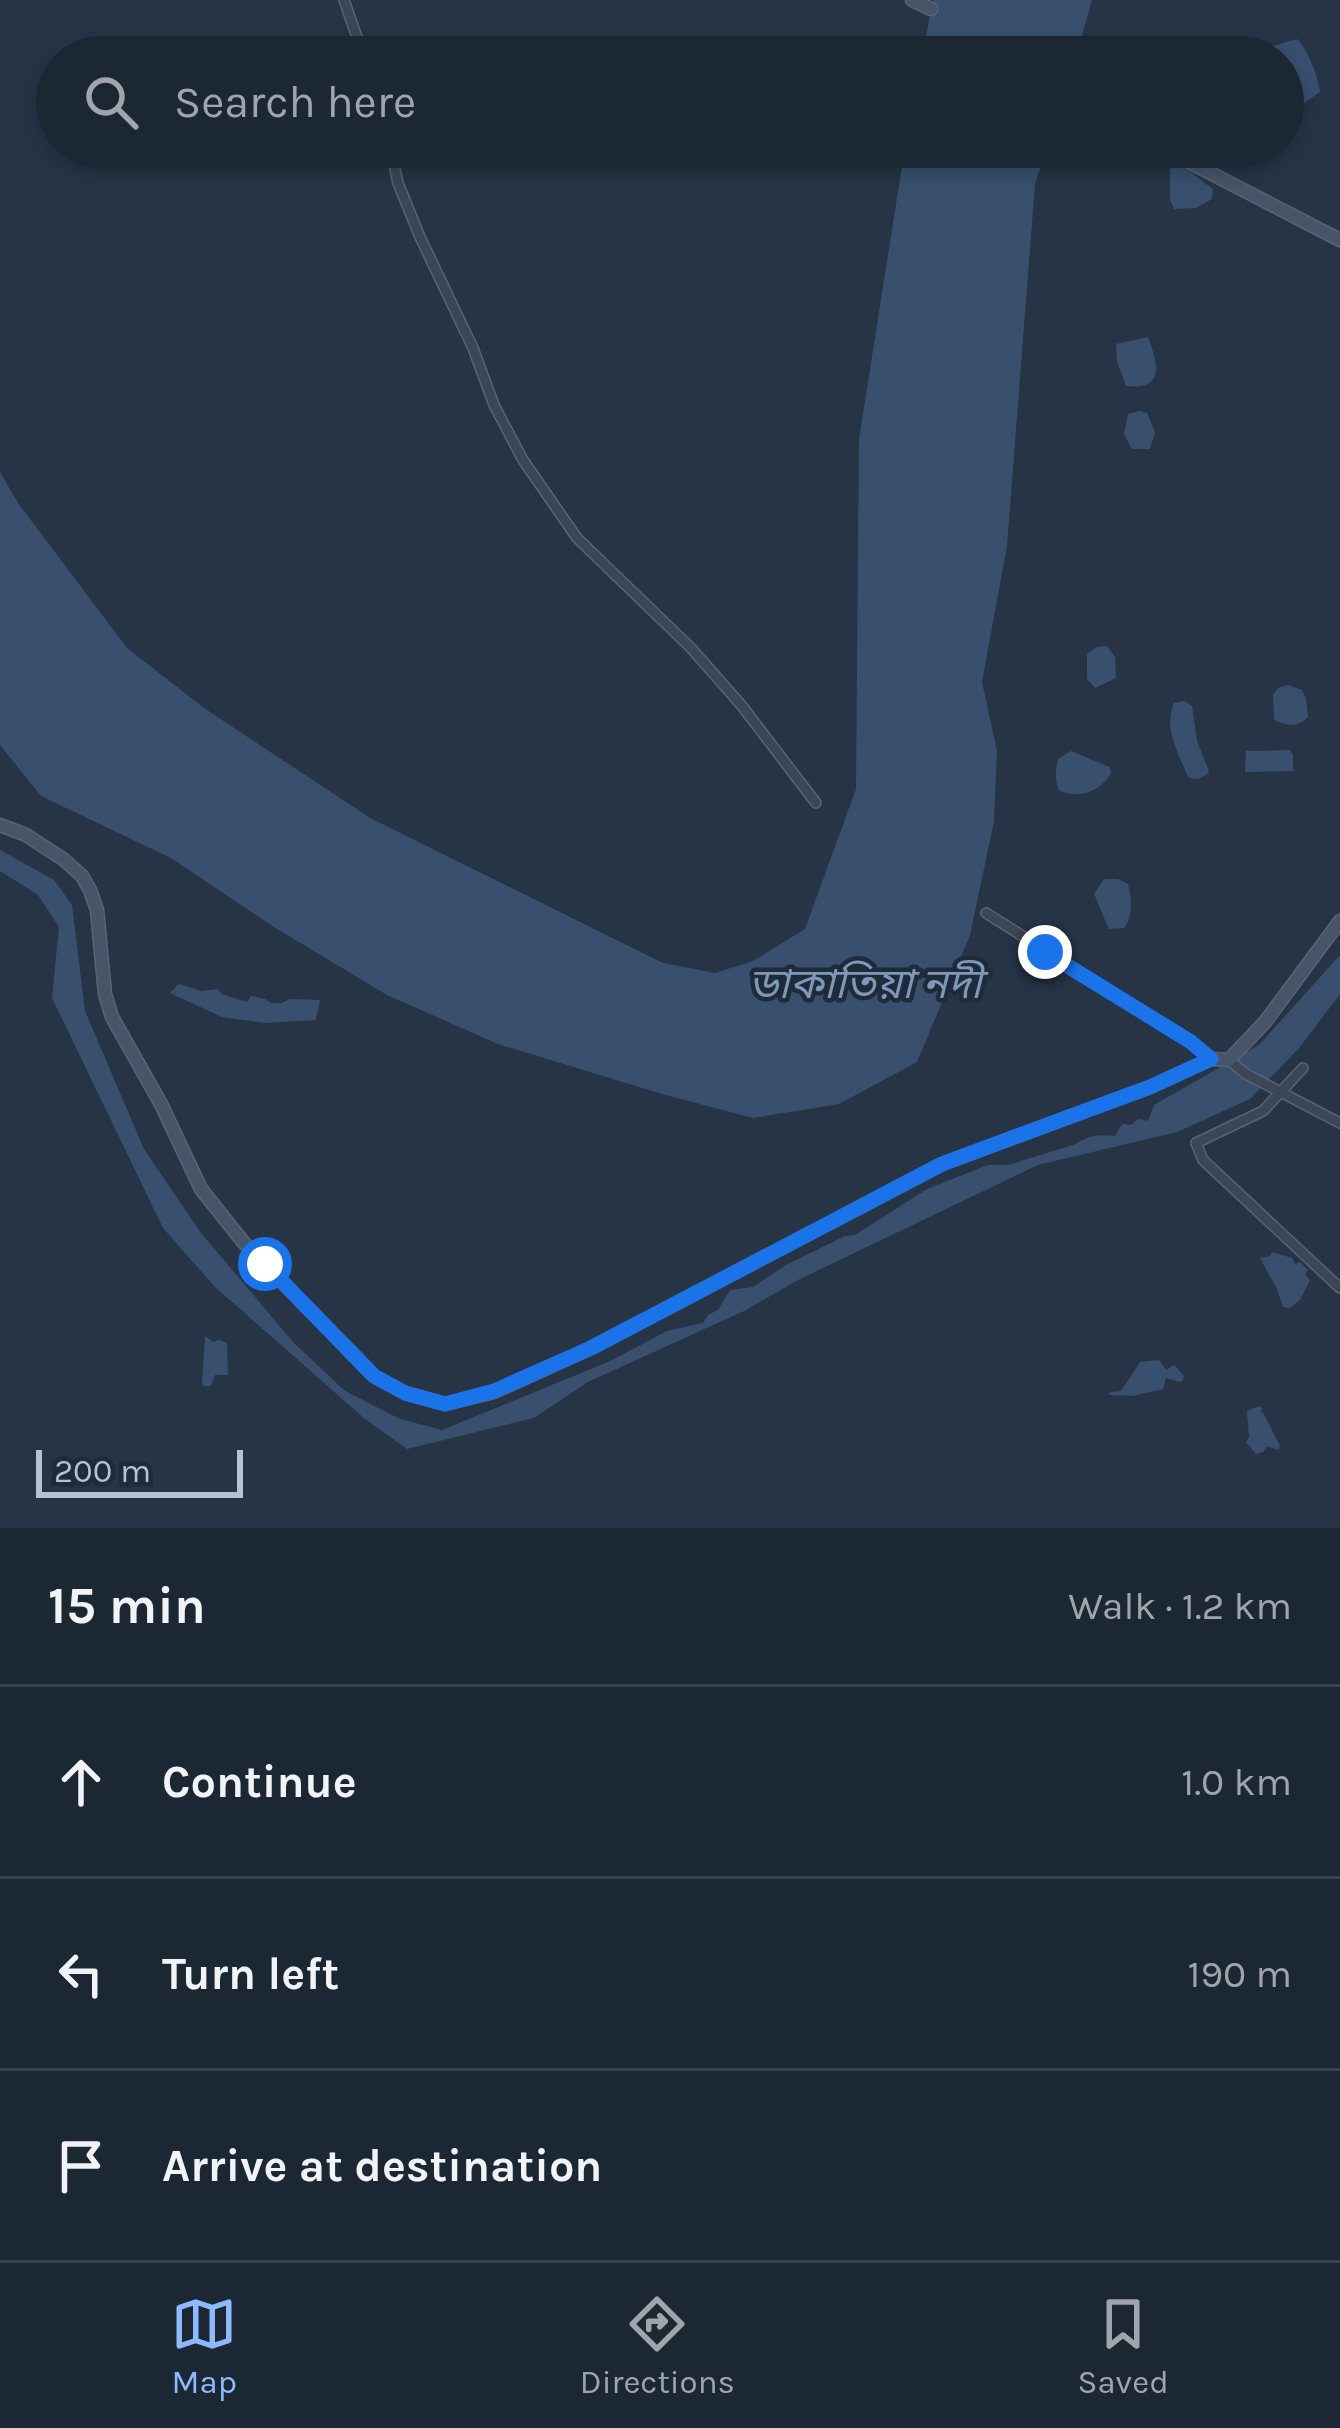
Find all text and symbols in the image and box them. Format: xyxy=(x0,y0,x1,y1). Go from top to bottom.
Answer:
search box xyxy=(36,36,1304,168)
icon: search xyxy=(78,69,144,135)
text: Search here xyxy=(174,76,416,128)
route end xyxy=(1018,925,1072,979)
water label: ডাকাতিয়া নদী xyxy=(748,959,989,1009)
route start xyxy=(238,1237,292,1291)
scale bar xyxy=(36,1444,243,1497)
text: 200 m xyxy=(54,1452,151,1490)
text: 15 min xyxy=(48,1576,206,1636)
text: Walk · 1.2 km xyxy=(1068,1583,1292,1629)
icon: ahead xyxy=(48,1749,114,1815)
text: Continue xyxy=(162,1756,357,1808)
text: 1.0 km xyxy=(1181,1759,1292,1805)
icon: left xyxy=(48,1941,114,2007)
text: Turn left xyxy=(162,1948,339,2000)
text: 190 m xyxy=(1188,1951,1292,1997)
icon: arrive xyxy=(48,2133,114,2199)
text: Arrive at destination xyxy=(162,2140,602,2192)
tab: Map xyxy=(171,2291,237,2401)
tab: Directions xyxy=(580,2291,735,2401)
tab: Saved xyxy=(1078,2291,1169,2401)

